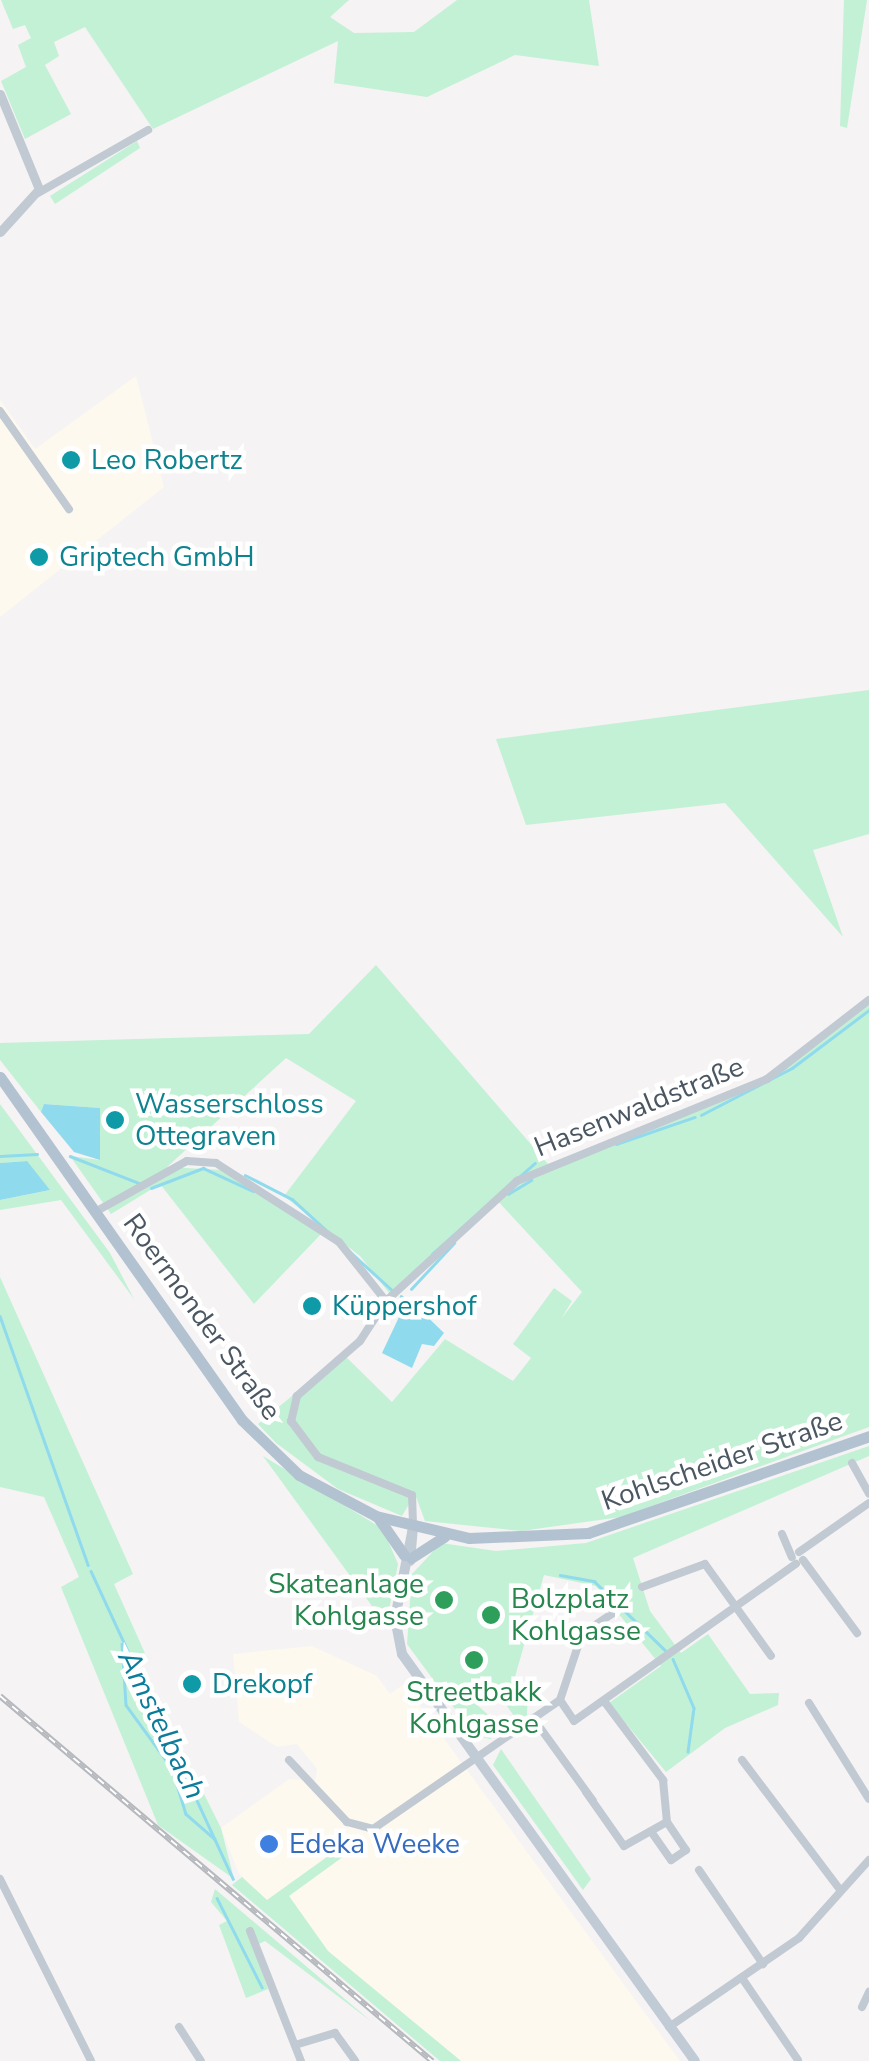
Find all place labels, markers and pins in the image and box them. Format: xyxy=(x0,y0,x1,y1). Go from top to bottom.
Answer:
place label: Leo Robertz xyxy=(91,443,242,477)
marker: Leo Robertz xyxy=(60,449,82,471)
place label: Griptech GmbH xyxy=(59,540,255,574)
marker: Griptech GmbH xyxy=(28,546,50,568)
place label: Wasserschloss Ottegraven xyxy=(135,1087,324,1153)
marker: Wasserschloss Ottegraven xyxy=(104,1109,126,1131)
place label: Küppershof xyxy=(332,1289,476,1323)
marker: Küppershof xyxy=(301,1295,323,1317)
place label: Skateanlage Kohlgasse xyxy=(268,1567,424,1633)
place label: Bolzplatz Kohlgasse xyxy=(511,1582,641,1648)
marker: Skateanlage Kohlgasse xyxy=(433,1589,455,1611)
marker: Bolzplatz Kohlgasse xyxy=(480,1604,502,1626)
marker: Streetbakk Kohlgasse xyxy=(463,1649,485,1671)
place label: Drekopf xyxy=(212,1667,312,1701)
marker: Drekopf xyxy=(181,1673,203,1695)
place label: Streetbakk Kohlgasse xyxy=(406,1675,542,1741)
place label: Edeka Weeke xyxy=(289,1827,460,1861)
marker: Edeka Weeke xyxy=(258,1833,280,1855)

